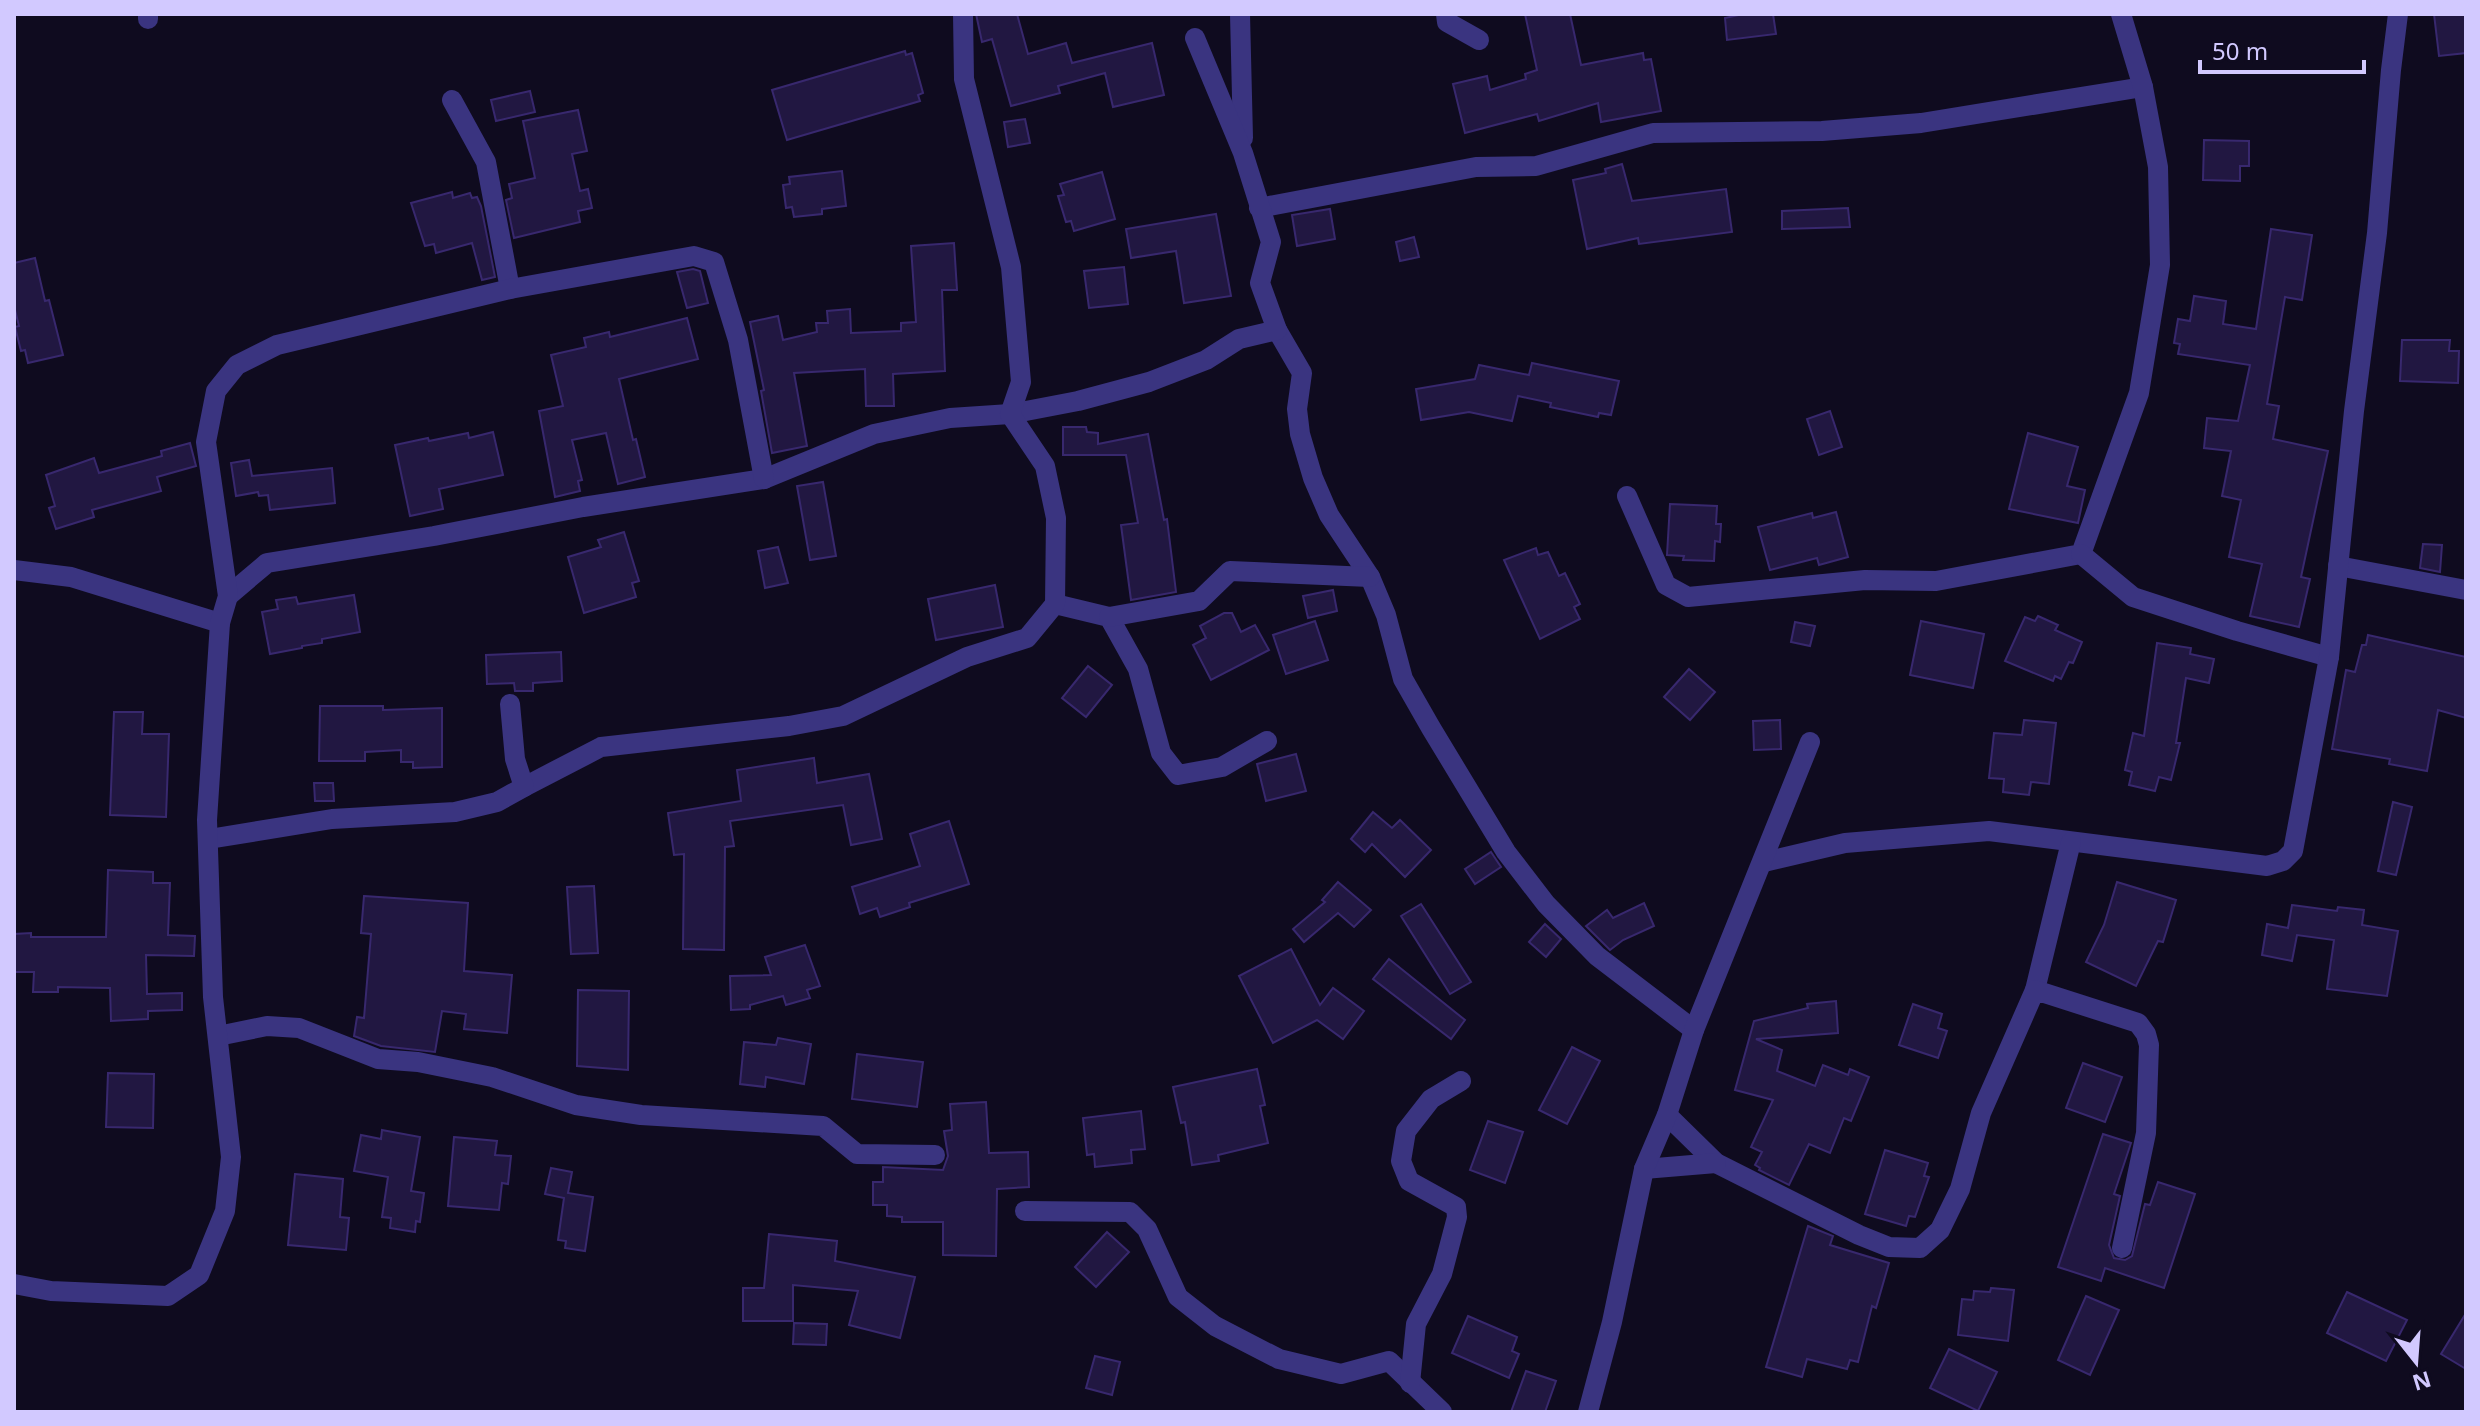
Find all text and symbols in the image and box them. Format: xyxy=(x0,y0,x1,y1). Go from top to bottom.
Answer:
scale bar xyxy=(2200,24,2364,74)
text: 50 m xyxy=(2212,34,2268,67)
north arrow xyxy=(2376,1322,2456,1402)
text: N xyxy=(2409,1365,2435,1399)

